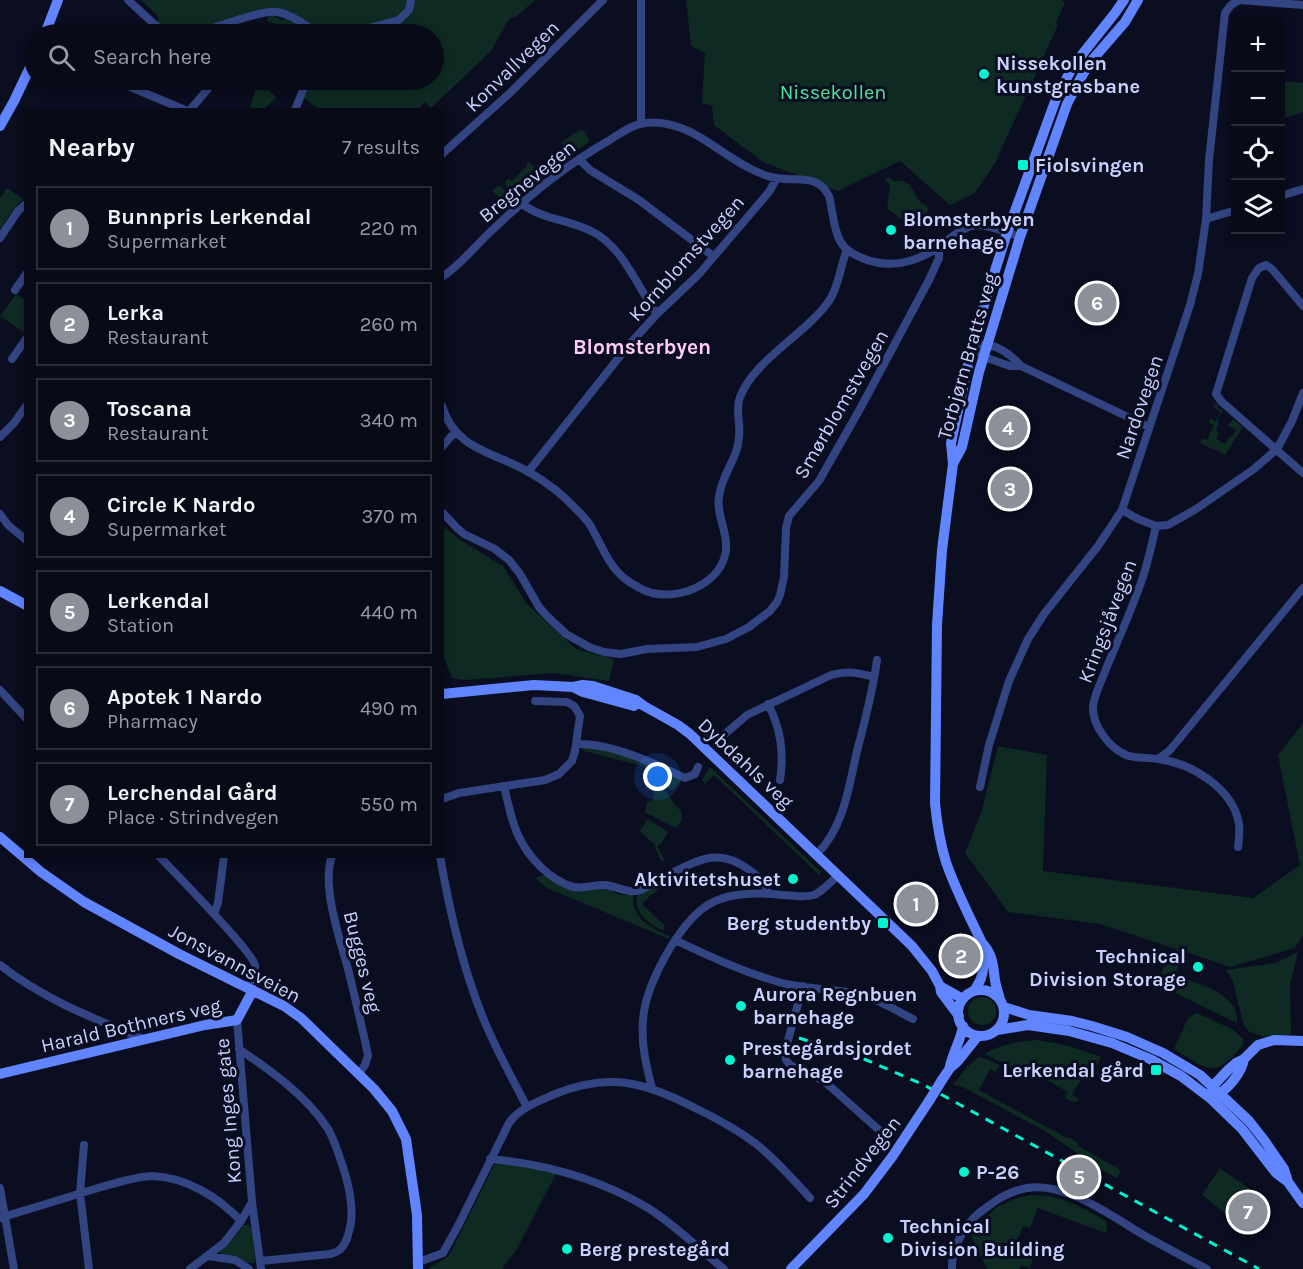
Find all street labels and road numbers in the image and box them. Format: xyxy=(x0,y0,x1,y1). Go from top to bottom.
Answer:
street label: Konvallvegen xyxy=(461,16,564,117)
street label: Bregnevegen xyxy=(474,135,580,227)
street label: Kornblomstvegen xyxy=(624,191,749,326)
street label: Torbjørn Bratts veg xyxy=(933,270,1002,442)
street label: Smørblomstvegen xyxy=(789,326,893,483)
street label: Nardovegen xyxy=(1111,352,1168,462)
street label: Kringsjåvegen xyxy=(1073,556,1142,686)
street label: Dybdahls veg xyxy=(693,713,798,813)
street label: Bugges veg xyxy=(339,909,386,1015)
street label: Jonsvannsveien xyxy=(165,919,305,1008)
street label: Harald Bothners veg xyxy=(39,994,223,1057)
street label: Kong Inges gate xyxy=(211,1037,246,1185)
street label: Strindvegen xyxy=(819,1112,906,1213)

